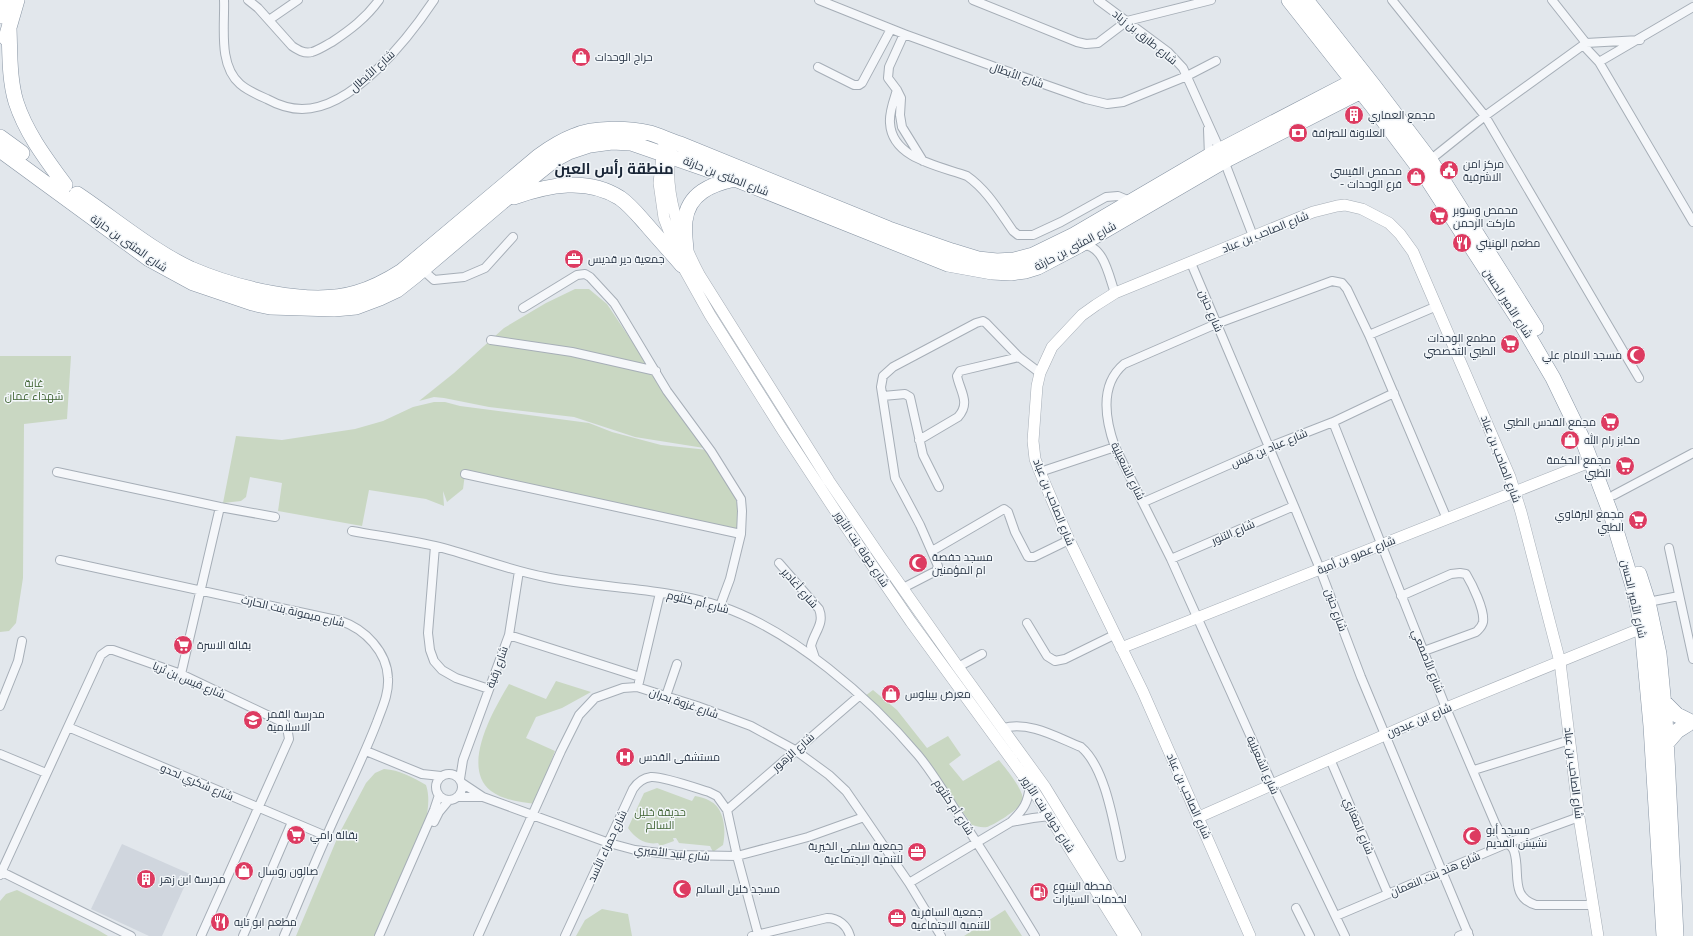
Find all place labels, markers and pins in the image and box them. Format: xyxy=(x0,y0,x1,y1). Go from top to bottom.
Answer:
shop icon: حراج الوحدات xyxy=(570,46,592,68)
place label: حراج الوحدات xyxy=(595,50,653,65)
building icon: مجمع العماري xyxy=(1343,104,1365,126)
place label: مجمع العماري xyxy=(1368,108,1435,124)
bank icon: العلاونة للصرافة xyxy=(1287,122,1309,144)
place label: العلاونة للصرافة xyxy=(1312,126,1385,141)
place label: مركز امن الاشرفية xyxy=(1463,157,1504,185)
public building icon: مركز امن الاشرفية xyxy=(1438,159,1460,181)
place label: محمص القيسي - فرع الوحدات xyxy=(1330,164,1402,192)
shop icon: محمص القيسي - فرع الوحدات xyxy=(1405,166,1427,188)
place label: محمص وسوبر ماركت الرحمن xyxy=(1452,203,1518,231)
supermarket icon: محمص وسوبر ماركت الرحمن xyxy=(1428,205,1450,227)
restaurant icon: مطعم الهنيني xyxy=(1451,232,1473,254)
place label: مطعم الهنيني xyxy=(1476,236,1540,252)
office icon: جمعية دير قديس xyxy=(563,248,585,270)
place label: جمعية دير قديس xyxy=(588,252,665,267)
place label: مطمع الوحدات الطبي التخصصي xyxy=(1424,331,1496,360)
supermarket icon: مطمع الوحدات الطبي التخصصي xyxy=(1499,333,1521,355)
mosque icon: مسجد الامام علي xyxy=(1625,344,1647,366)
place label: مسجد الامام علي xyxy=(1542,348,1622,364)
supermarket icon: مجمع القدس الطبي xyxy=(1599,411,1621,433)
place label: مجمع القدس الطبي xyxy=(1504,415,1596,431)
shop icon: مخابز رام الله xyxy=(1559,429,1581,451)
place label: مخابز رام الله xyxy=(1584,432,1640,448)
place label: مجمع الحكمة الطبي xyxy=(1546,453,1611,482)
supermarket icon: مجمع الحكمة الطبي xyxy=(1614,455,1636,477)
place label: مجمع البرقاوي الطبي xyxy=(1555,507,1624,536)
supermarket icon: مجمع البرقاوي الطبي xyxy=(1627,509,1649,531)
place label: مسجد حفصة ام المؤمنين xyxy=(932,550,993,578)
mosque icon: مسجد حفصة ام المؤمنين xyxy=(907,552,929,574)
supermarket icon: بقالة الاسرة xyxy=(172,634,194,656)
place label: بقالة الاسرة xyxy=(197,638,251,653)
shop icon: معرض بيبلوس xyxy=(880,683,902,705)
place label: معرض بيبلوس xyxy=(905,687,971,702)
place label: مدرسة القمر الاسلامية xyxy=(266,707,325,735)
school or university icon: مدرسة القمر الاسلامية xyxy=(242,709,264,731)
hospital icon: مستشفى القدس xyxy=(614,746,636,768)
place label: مستشفى القدس xyxy=(639,750,720,765)
place label: مسجد أبو نشيش القديم xyxy=(1486,823,1547,851)
supermarket icon: بقالة رامي xyxy=(285,824,307,846)
mosque icon: مسجد أبو نشيش القديم xyxy=(1461,825,1483,847)
place label: بقالة رامي xyxy=(310,828,358,844)
place label: جمعية سلمى الخيرية للتنمية الإجتماعية xyxy=(808,839,903,867)
office icon: جمعية سلمى الخيرية للتنمية الإجتماعية xyxy=(906,841,928,863)
shop icon: صالون روسال xyxy=(233,860,255,882)
place label: صالون روسال xyxy=(258,864,318,879)
building icon: مدرسة ابن زهر xyxy=(135,868,157,890)
place label: مدرسة ابن زهر xyxy=(159,872,225,887)
mosque icon: مسجد خليل السالم xyxy=(671,878,693,900)
place label: محطة الينبوع لخدمات السيارات xyxy=(1053,879,1127,907)
fuel station icon: محطة الينبوع لخدمات السيارات xyxy=(1028,881,1050,903)
place label: مسجد خليل السالم xyxy=(696,882,780,897)
place label: جمعية السافرية للتنمية الاجتماعية xyxy=(911,905,990,933)
office icon: جمعية السافرية للتنمية الاجتماعية xyxy=(886,907,908,929)
restaurant icon: مطعم ابو تايه xyxy=(209,911,231,933)
place label: مطعم ابو تايه xyxy=(234,915,297,930)

